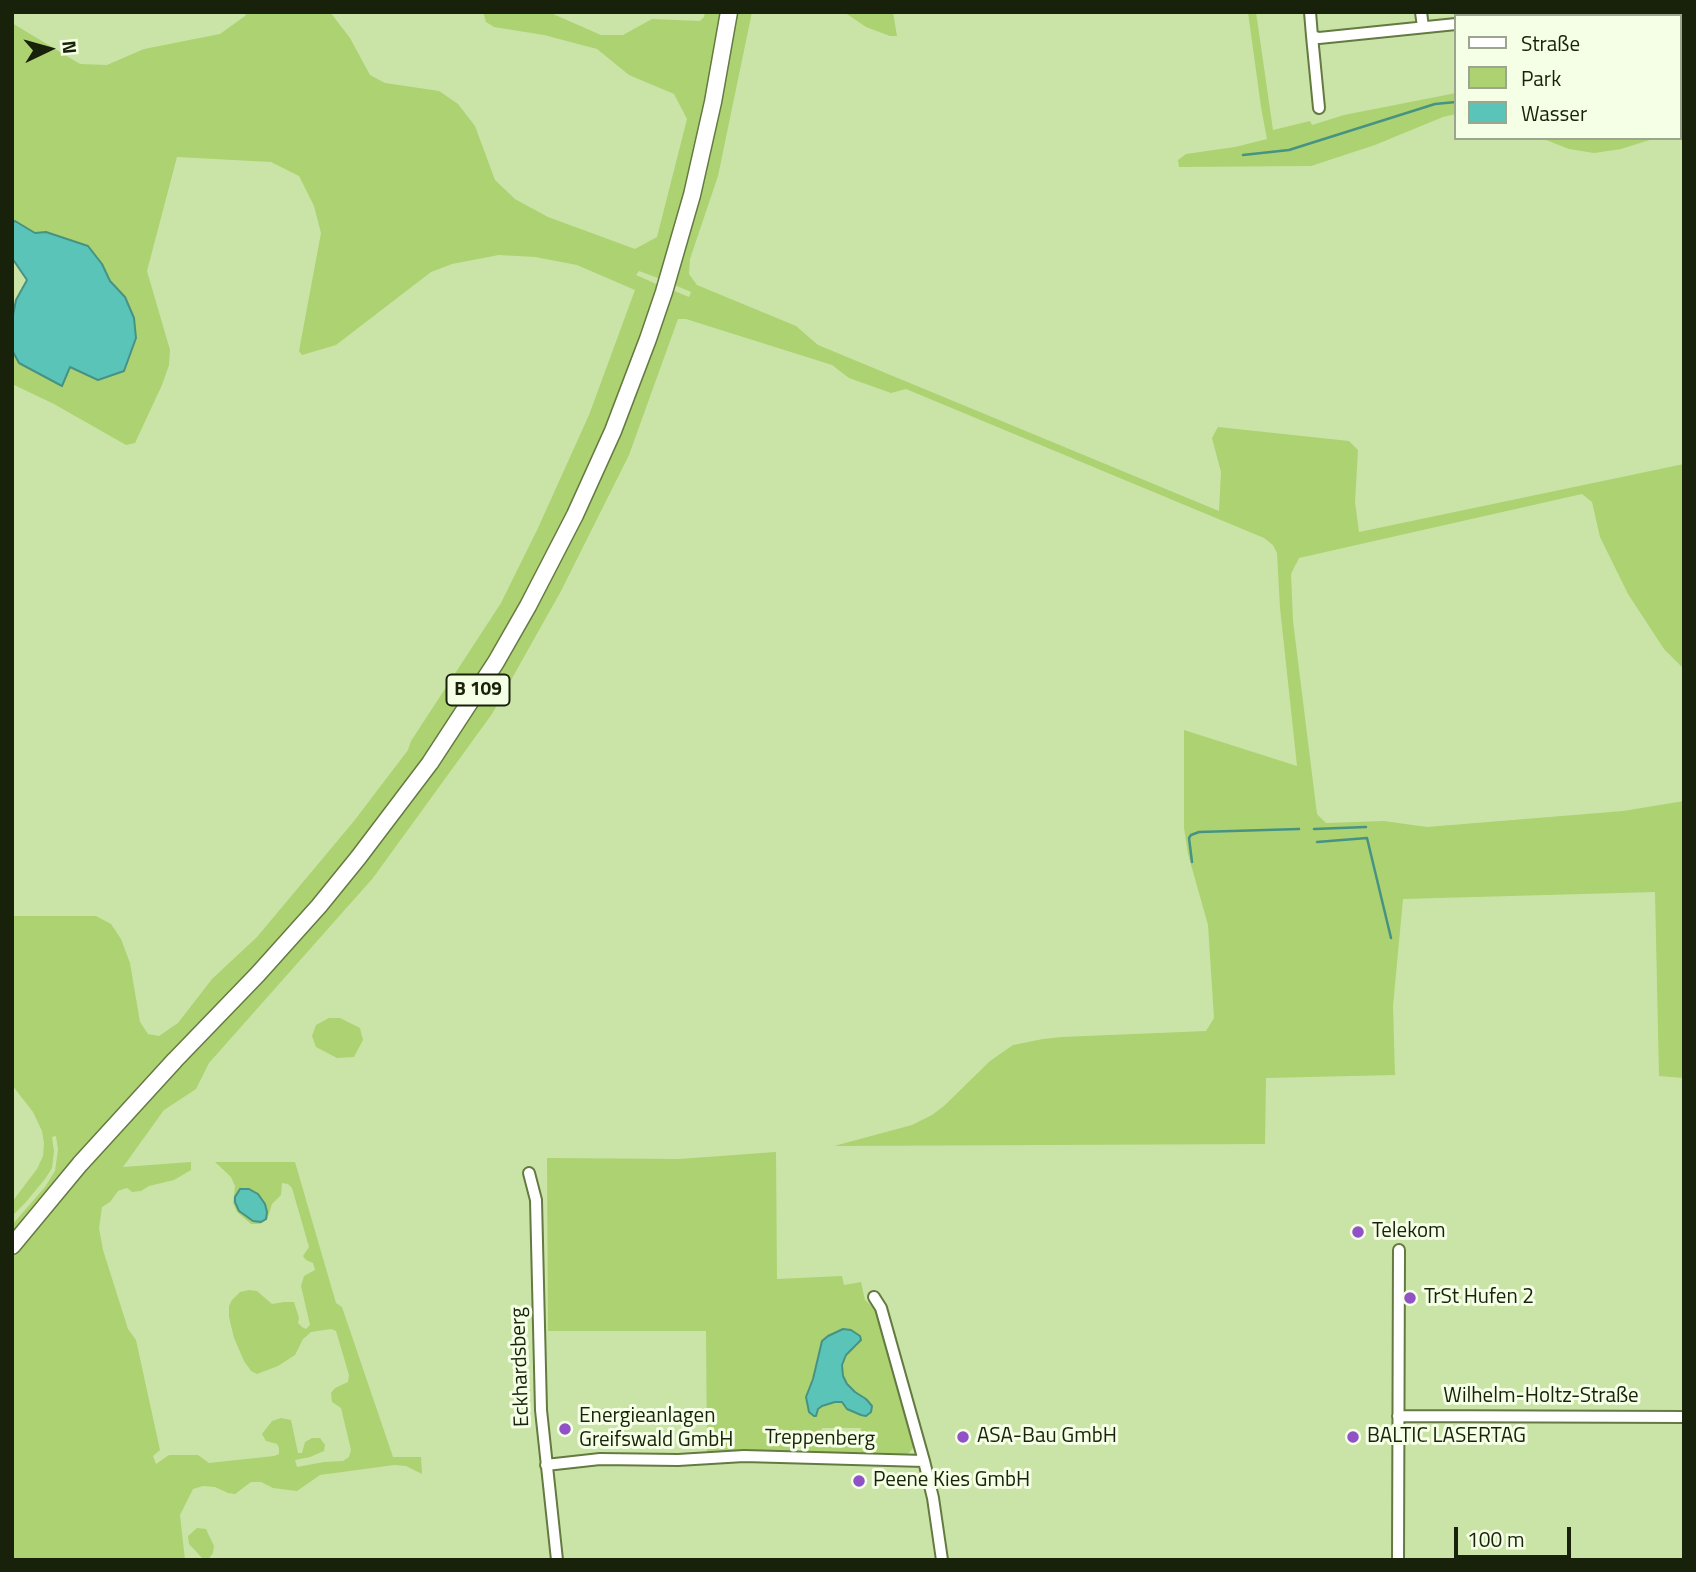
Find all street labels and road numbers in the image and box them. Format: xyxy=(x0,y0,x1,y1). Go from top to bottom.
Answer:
road number: B 109 xyxy=(447,674,510,706)
street label: Eckhardsberg xyxy=(506,1307,536,1427)
street label: Wilhelm-Holtz-Straße xyxy=(1443,1384,1639,1410)
street label: Treppenberg xyxy=(765,1425,875,1453)

